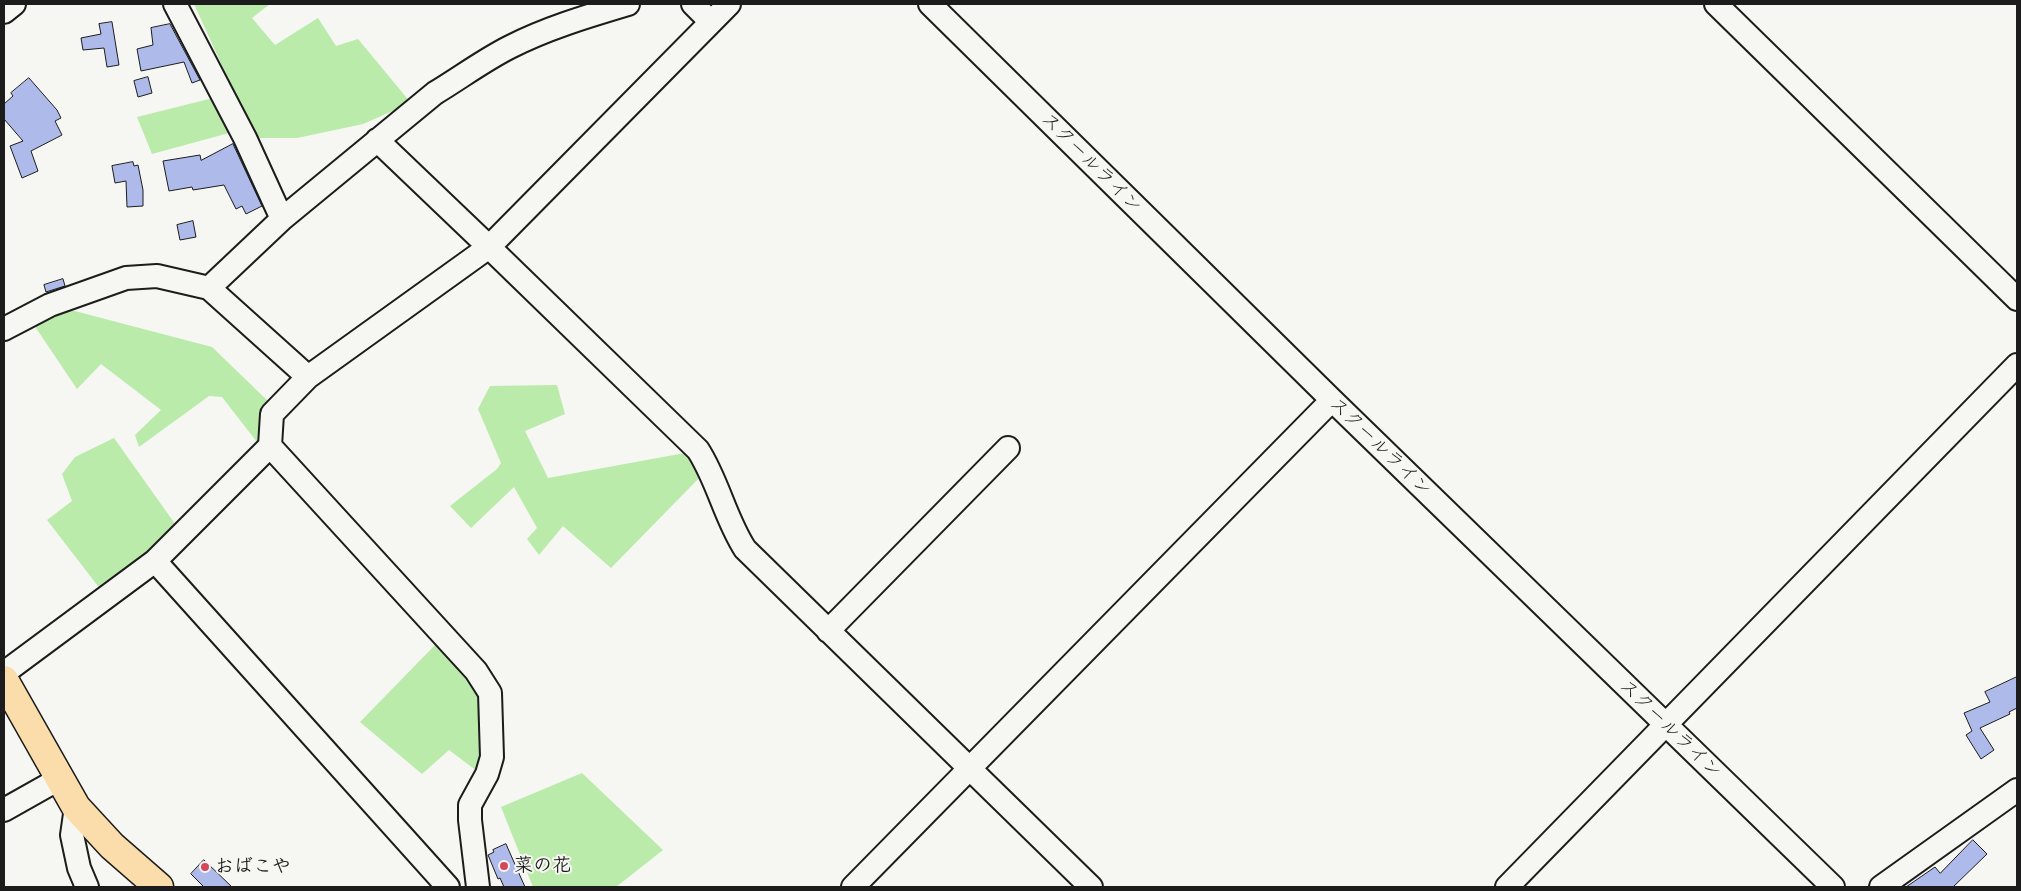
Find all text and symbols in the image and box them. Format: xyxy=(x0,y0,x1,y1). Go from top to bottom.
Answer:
street label: スクールライン xyxy=(1036,108,1146,218)
street label: スクールライン xyxy=(1324,393,1436,501)
street label: スクールライン xyxy=(1614,675,1726,783)
place label: 菜の花 xyxy=(514,855,571,877)
place label: おばこや xyxy=(215,856,291,878)
marker: 菜の花 xyxy=(498,860,510,872)
marker: おばこや xyxy=(199,861,211,873)

